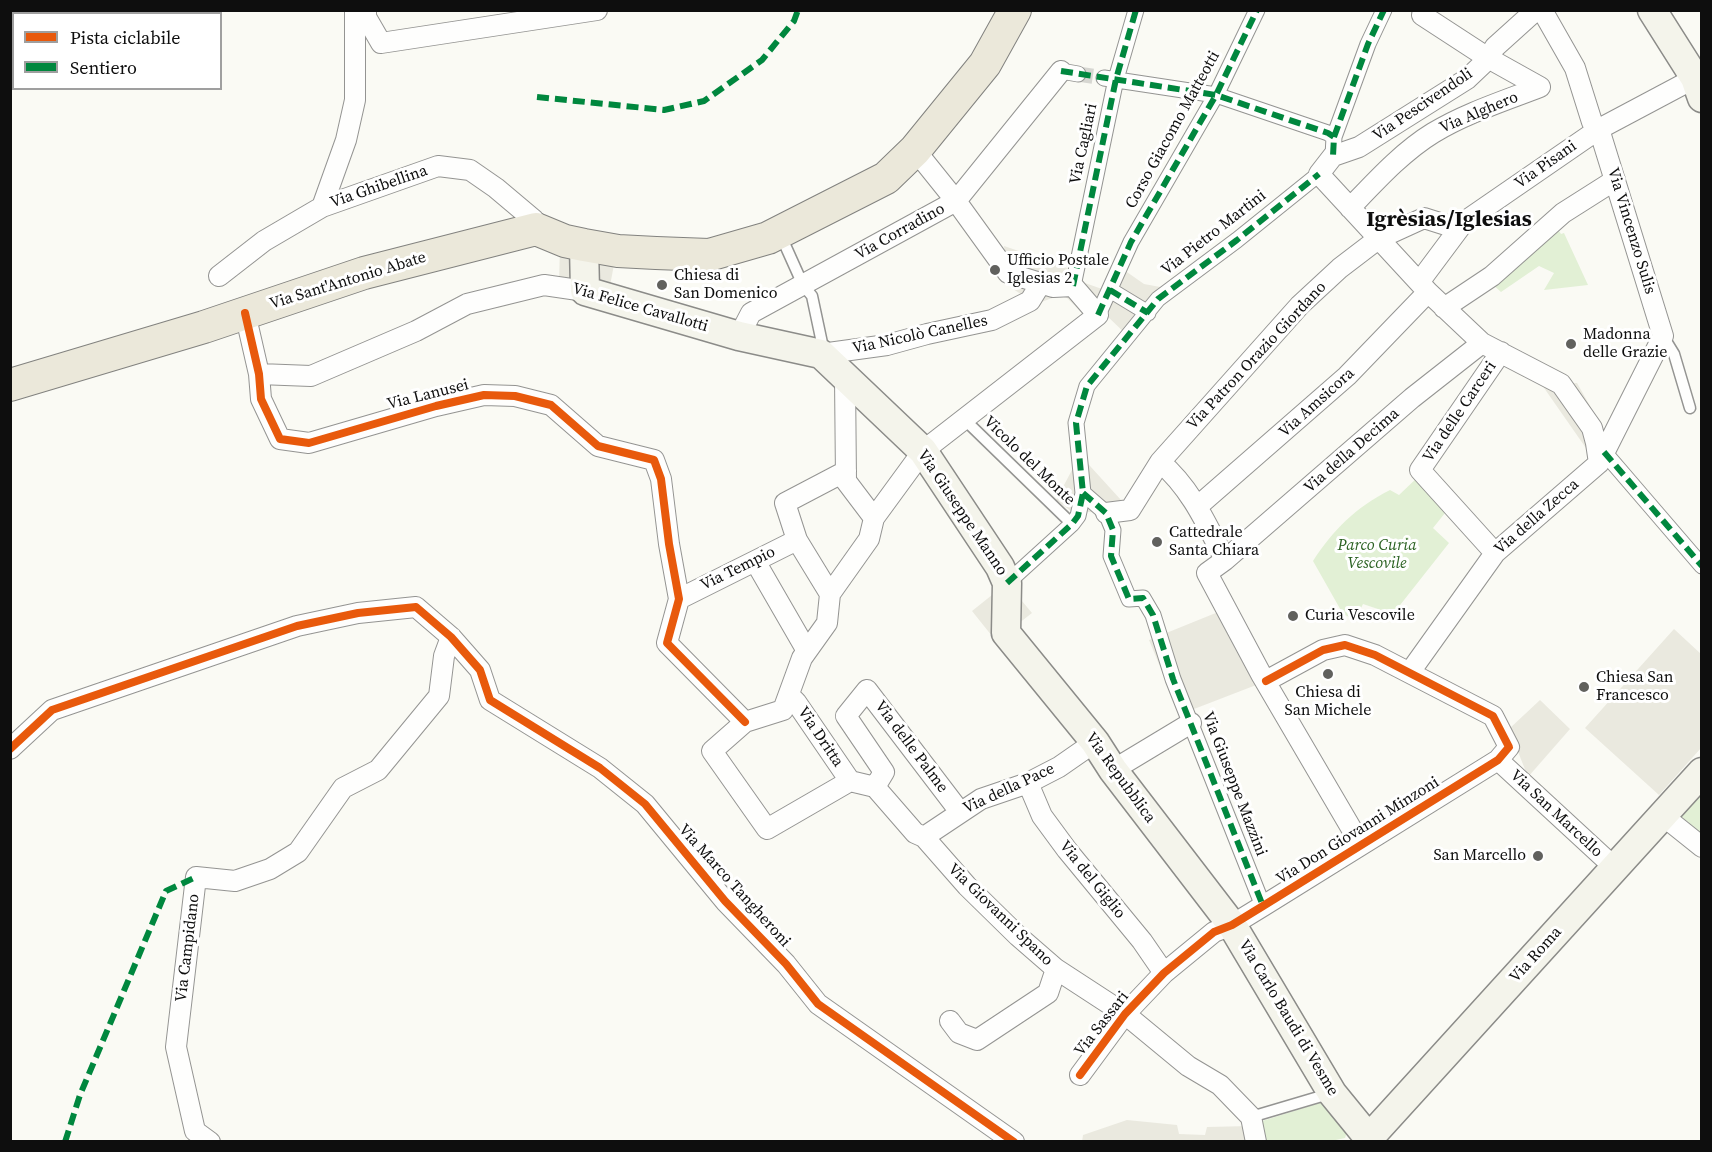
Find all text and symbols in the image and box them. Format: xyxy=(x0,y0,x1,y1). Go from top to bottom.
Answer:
legend xyxy=(12,12,222,90)
text: Pista ciclabile xyxy=(70,25,181,50)
street label: Corso Giacomo Matteotti xyxy=(1122,48,1224,212)
text: Sentiero xyxy=(70,55,137,80)
street label: Via Pescivendoli xyxy=(1369,65,1477,145)
street label: Via Alghero xyxy=(1437,88,1521,138)
street label: Via Cagliari xyxy=(1066,102,1102,186)
street label: Via Pisani xyxy=(1512,137,1580,193)
street label: Via Ghibellina xyxy=(328,161,430,213)
street label: Via Vincenzo Sulis xyxy=(1603,166,1659,296)
street label: Via Pietro Martini xyxy=(1158,186,1270,280)
street label: Via Corradino xyxy=(852,199,948,265)
district label: Igrèsias/Iglesias xyxy=(1366,207,1532,233)
street label: Via Sant'Antonio Abate xyxy=(268,248,428,314)
place label: Ufficio Postale Iglesias 2 xyxy=(1007,251,1109,289)
marker: Ufficio Postale Iglesias 2 xyxy=(988,263,1002,277)
place label: Chiesa di San Domenico xyxy=(674,266,777,304)
marker: Chiesa di San Domenico xyxy=(655,278,669,292)
street label: Via Patron Orazio Giordano xyxy=(1183,278,1331,434)
street label: Via Felice Cavallotti xyxy=(570,279,710,337)
street label: Via Nicolò Canelles xyxy=(851,311,989,359)
place label: Madonna delle Grazie xyxy=(1583,325,1667,363)
marker: Madonna delle Grazie xyxy=(1564,337,1578,351)
street label: Via delle Carceri xyxy=(1419,358,1501,466)
street label: Via Amsicora xyxy=(1275,364,1359,442)
street label: Via Lanusei xyxy=(385,376,471,414)
street label: Via della Decima xyxy=(1300,404,1404,498)
street label: Vicolo del Monte xyxy=(979,412,1079,510)
street label: Via Giuseppe Manno xyxy=(913,446,1011,580)
street label: Via della Zecca xyxy=(1491,475,1583,559)
place label: Cattedrale Santa Chiara xyxy=(1169,523,1259,561)
marker: Cattedrale Santa Chiara xyxy=(1150,535,1164,549)
park label: Parco Curia Vescovile xyxy=(1337,536,1417,574)
street label: Via Tempio xyxy=(698,543,778,595)
place label: Curia Vescovile xyxy=(1305,606,1415,626)
marker: Curia Vescovile xyxy=(1286,609,1300,623)
marker: Chiesa di San Michele xyxy=(1321,667,1335,681)
place label: Chiesa San Francesco xyxy=(1596,668,1673,706)
marker: Chiesa San Francesco xyxy=(1577,680,1591,694)
place label: Chiesa di San Michele xyxy=(1284,683,1372,721)
street label: Via delle Palme xyxy=(870,697,952,797)
street label: Via Dritta xyxy=(793,703,847,771)
street label: Via Giuseppe Mazzini xyxy=(1198,709,1270,859)
street label: Via Repubblica xyxy=(1081,729,1159,827)
street label: Via della Pace xyxy=(960,759,1058,819)
street label: Via San Marcello xyxy=(1506,766,1606,862)
street label: Via Don Giovanni Minzoni xyxy=(1273,773,1443,889)
street label: Via Marco Tangheroni xyxy=(674,821,794,951)
street label: Via del Giglio xyxy=(1055,837,1129,923)
place label: San Marcello xyxy=(1433,846,1526,866)
marker: San Marcello xyxy=(1531,849,1545,863)
street label: Via Giovanni Spano xyxy=(943,860,1057,970)
street label: Via Campidano xyxy=(172,893,204,1003)
street label: Via Roma xyxy=(1506,923,1566,987)
street label: Via Carlo Baudi di Vesme xyxy=(1234,936,1342,1100)
street label: Via Sassari xyxy=(1071,988,1133,1060)

